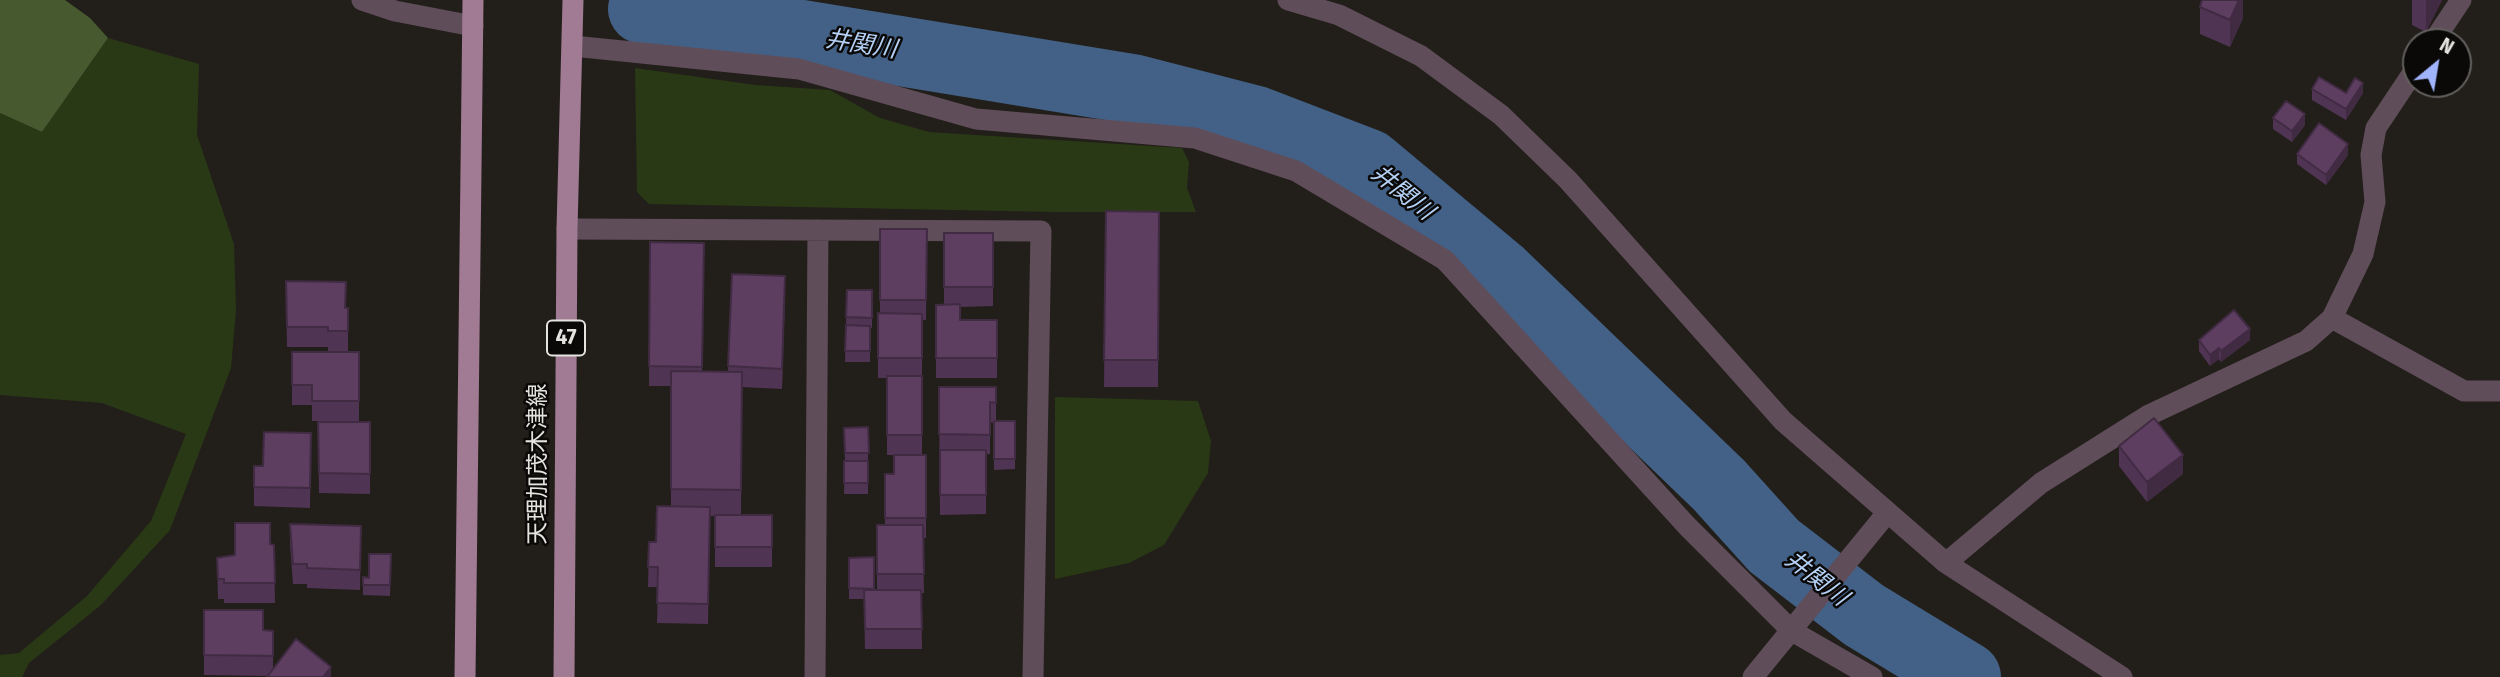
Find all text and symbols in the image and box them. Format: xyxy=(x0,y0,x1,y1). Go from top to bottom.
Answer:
water label: 井関川 xyxy=(823,25,899,65)
north arrow xyxy=(2402,28,2472,98)
text: N xyxy=(2436,33,2458,59)
water label: 井関川 xyxy=(1365,159,1439,227)
road number: 47 xyxy=(547,320,585,356)
street label: 天理加茂木津線 xyxy=(525,384,553,544)
water label: 井関川 xyxy=(1779,545,1853,613)

